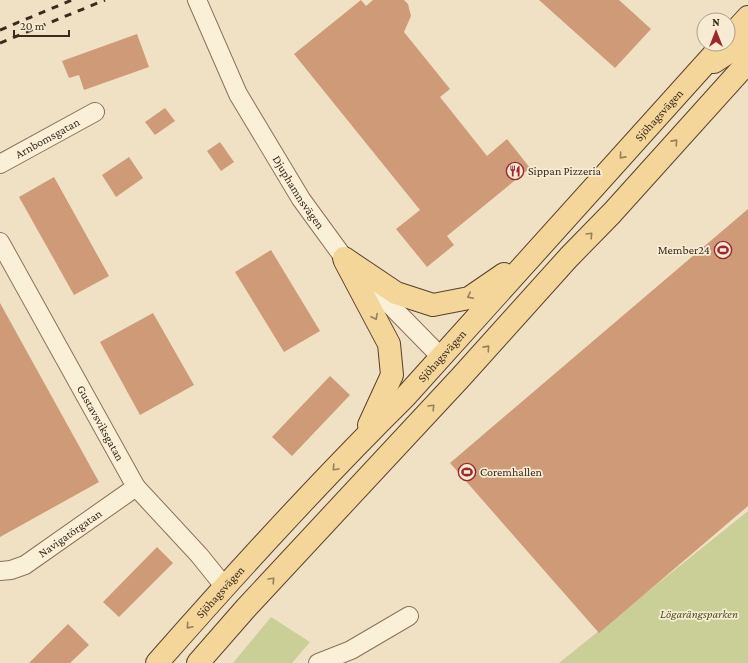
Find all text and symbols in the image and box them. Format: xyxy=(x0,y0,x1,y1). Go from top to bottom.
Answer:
scale bar xyxy=(14,12,69,38)
north arrow xyxy=(696,12,736,52)
text: N xyxy=(712,16,720,28)
text: 20 m xyxy=(20,19,45,33)
street label: Sjöhagsvägen xyxy=(632,86,686,144)
street label: Arnbomsgatan xyxy=(13,115,82,161)
one-way arrow xyxy=(671,140,678,147)
one-way arrow xyxy=(620,152,627,159)
street label: Djuphamnsvägen xyxy=(270,153,328,232)
restaurant icon: Sippan Pizzeria xyxy=(505,161,525,181)
place label: Sippan Pizzeria xyxy=(528,164,602,178)
one-way arrow xyxy=(585,232,593,240)
sports icon: Member24 xyxy=(713,240,733,260)
place label: Member24 xyxy=(658,243,710,257)
one-way arrow xyxy=(466,291,474,299)
one-way arrow xyxy=(370,313,378,320)
street label: Sjöhagsvägen xyxy=(415,327,469,385)
one-way arrow xyxy=(482,345,489,353)
street label: Gustavsviksgatan xyxy=(74,383,127,464)
one-way arrow xyxy=(427,404,435,412)
sports icon: Coremhallen xyxy=(457,462,477,482)
one-way arrow xyxy=(333,463,340,471)
place label: Coremhallen xyxy=(480,465,542,479)
street label: Navigatörgatan xyxy=(36,506,105,560)
street label: Sjöhagsvägen xyxy=(193,563,248,621)
one-way arrow xyxy=(268,577,275,584)
park label: Lögarängsparken xyxy=(660,607,738,621)
one-way arrow xyxy=(187,621,194,629)

